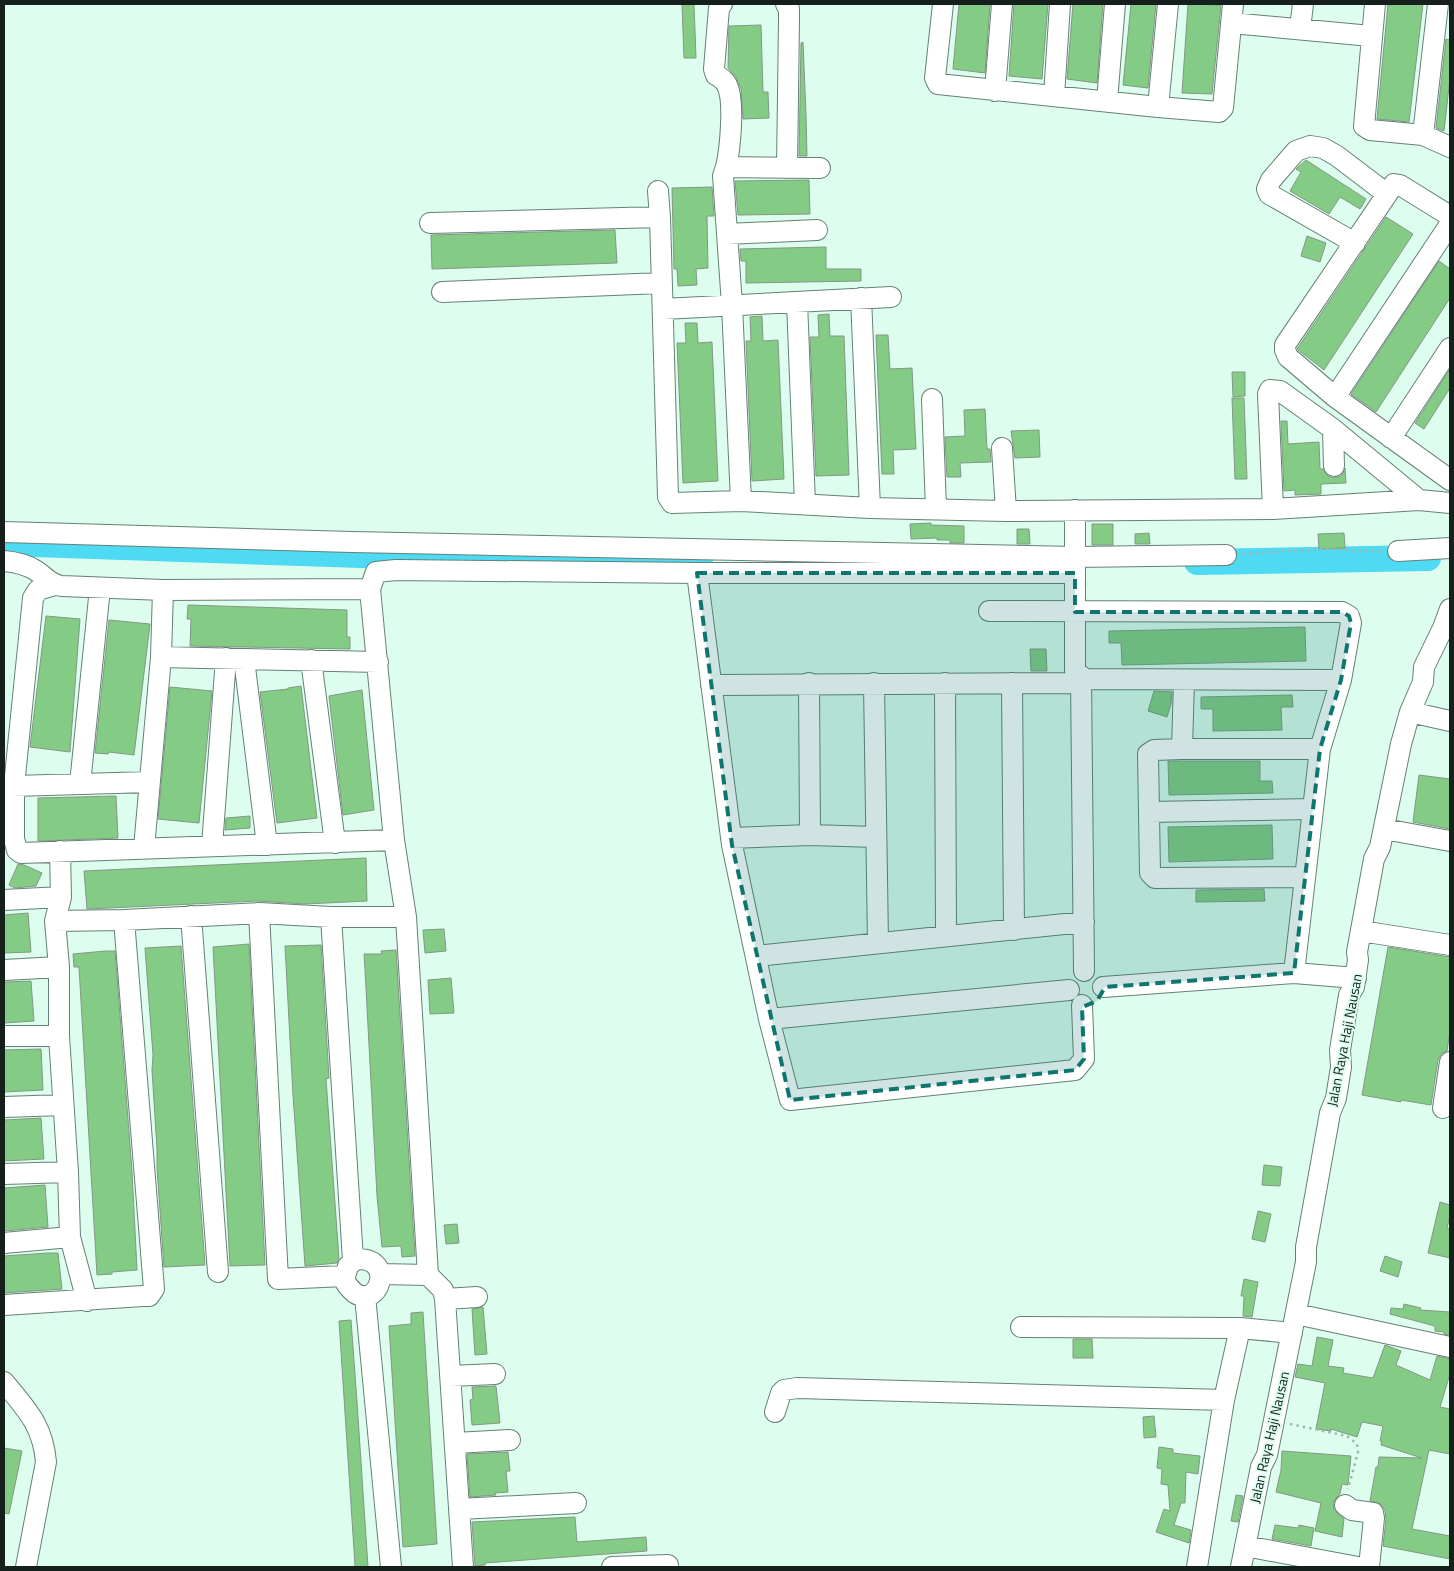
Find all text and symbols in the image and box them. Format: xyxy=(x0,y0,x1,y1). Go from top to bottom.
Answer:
street label: Jalan Raya Haji Nausan xyxy=(1321,972,1367,1108)
street label: Jalan Raya Haji Nausan xyxy=(1244,1369,1294,1505)

